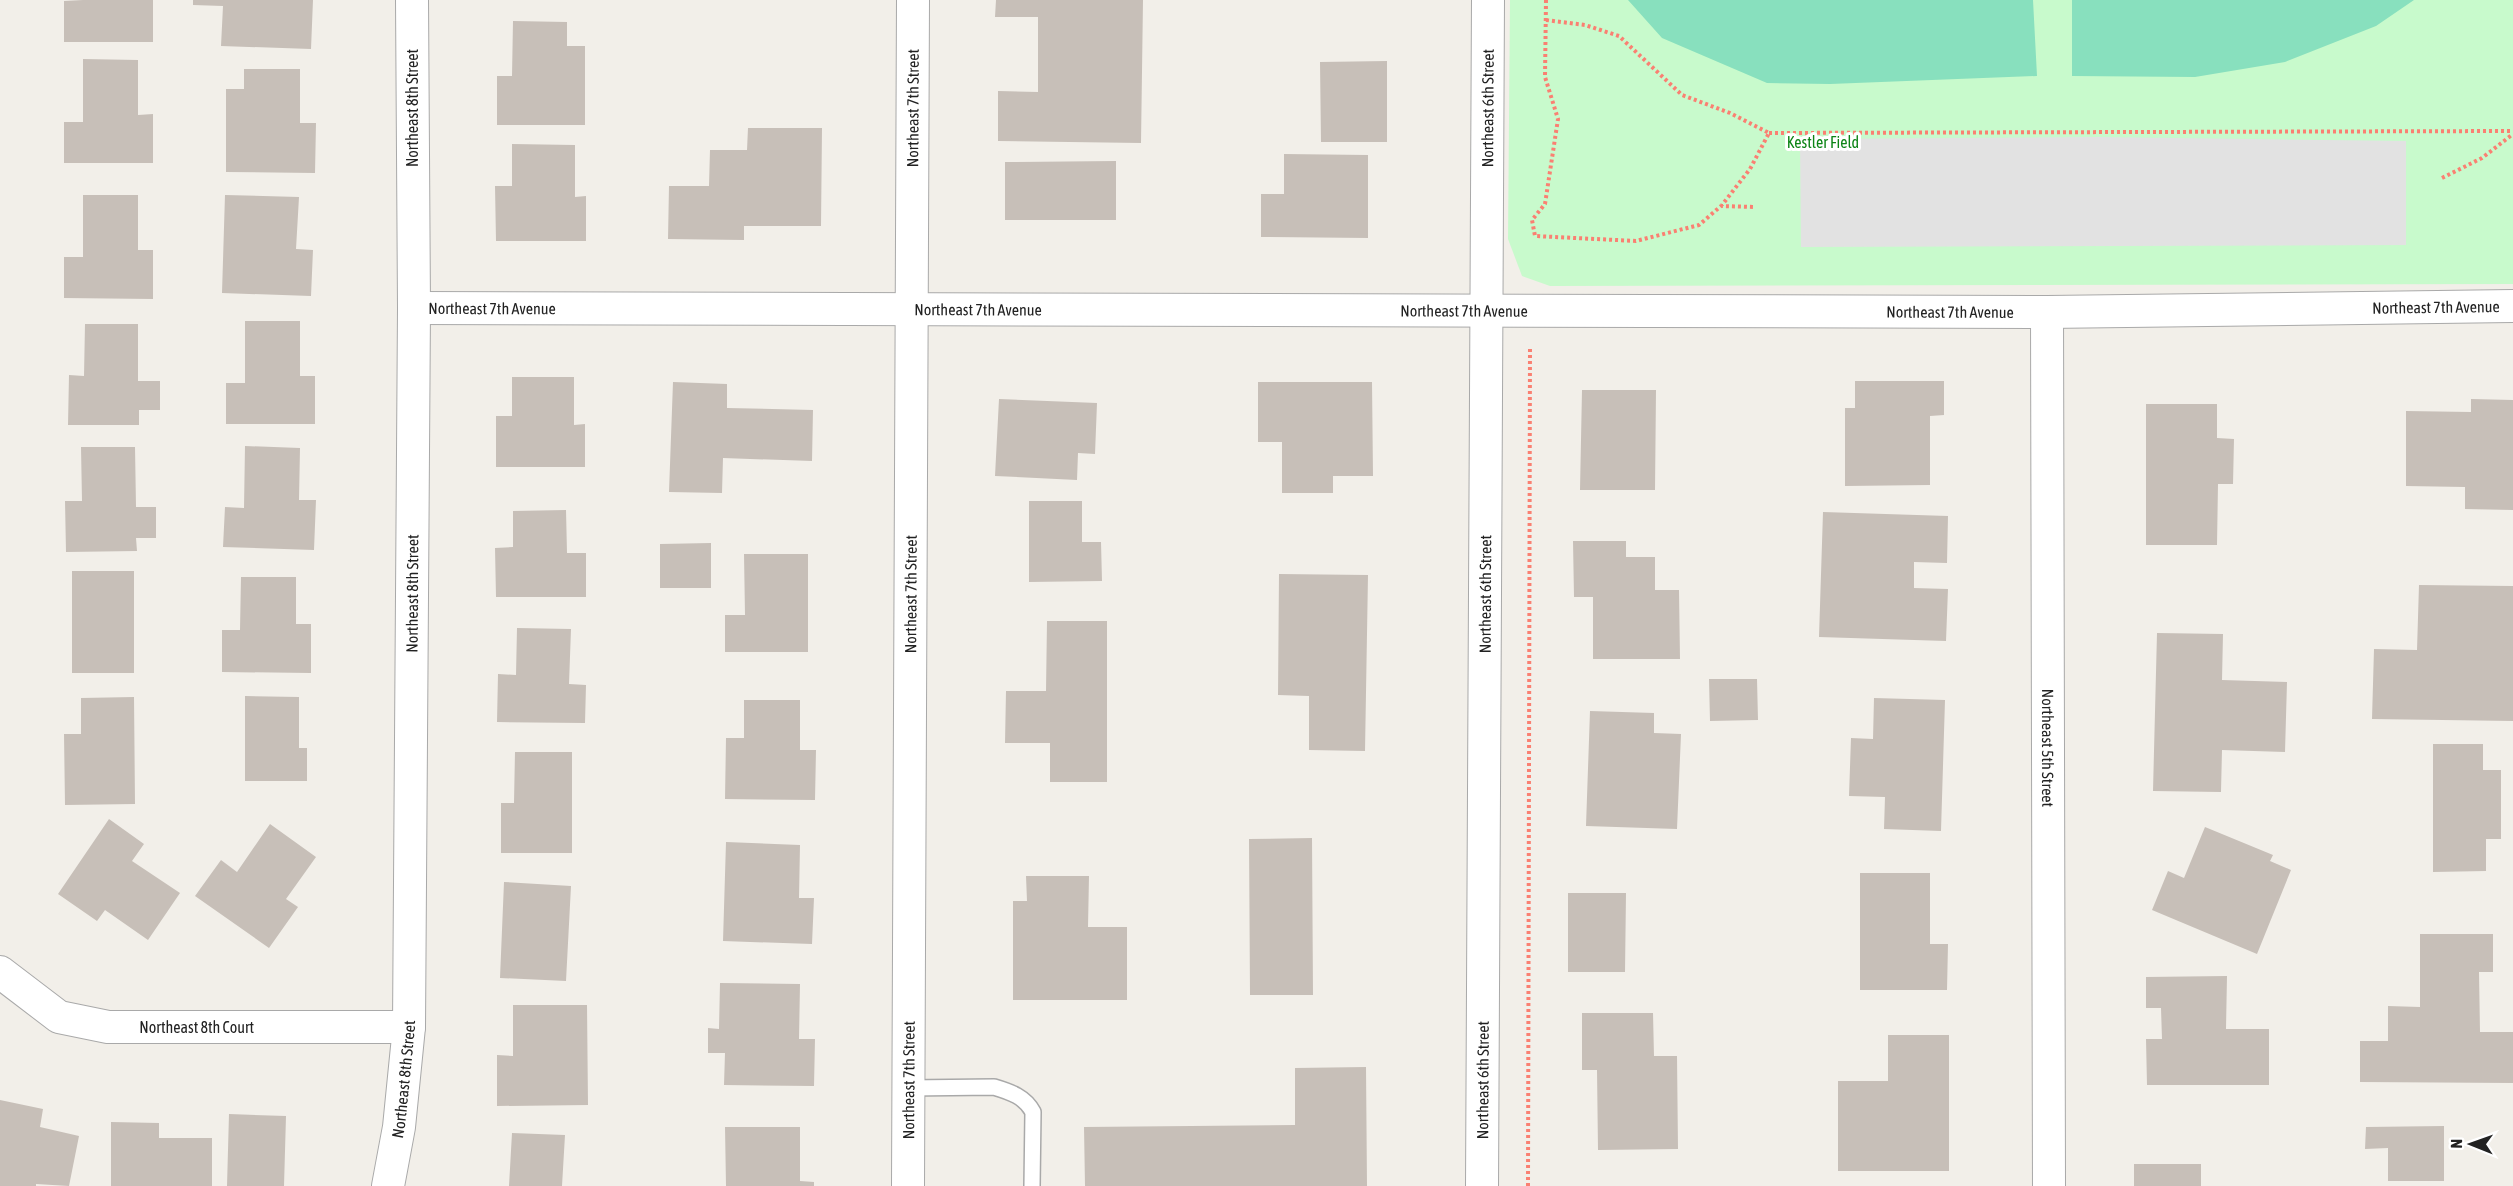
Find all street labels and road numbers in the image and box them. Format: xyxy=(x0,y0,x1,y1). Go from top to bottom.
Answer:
street label: Northeast 7th Street xyxy=(903,48,922,167)
street label: Northeast 6th Street xyxy=(1478,48,1497,167)
street label: Northeast 8th Street xyxy=(403,49,421,167)
street label: Northeast 7th Avenue xyxy=(2372,297,2500,317)
street label: Northeast 7th Avenue xyxy=(428,299,556,317)
street label: Northeast 7th Avenue xyxy=(914,300,1042,319)
street label: Northeast 7th Avenue xyxy=(1400,301,1528,320)
street label: Northeast 7th Avenue xyxy=(1886,303,2014,321)
street label: Northeast 8th Street xyxy=(403,534,421,653)
street label: Northeast 7th Street xyxy=(901,534,920,653)
street label: Northeast 6th Street xyxy=(1476,534,1494,653)
street label: Northeast 5th Street xyxy=(2039,689,2057,808)
street label: Northeast 8th Court xyxy=(139,1018,255,1036)
street label: Northeast 8th Street xyxy=(388,1020,418,1140)
street label: Northeast 7th Street xyxy=(899,1020,918,1139)
street label: Northeast 6th Street xyxy=(1473,1020,1492,1139)

